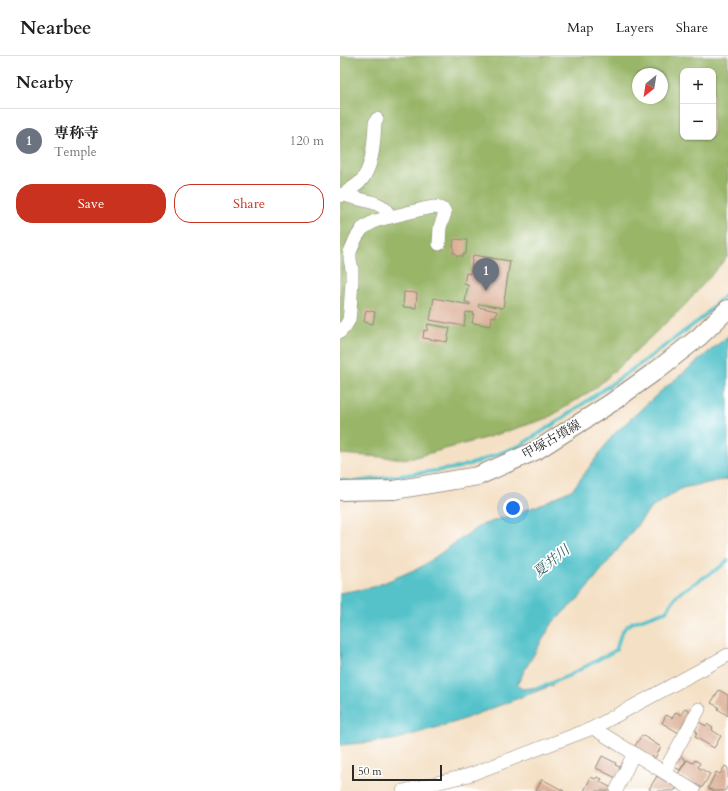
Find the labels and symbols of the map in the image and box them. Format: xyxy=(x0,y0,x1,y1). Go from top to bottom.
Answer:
north arrow xyxy=(632,68,668,104)
pin: 1 xyxy=(473,258,499,291)
street label: 甲塚古墳線 xyxy=(519,416,584,464)
your location xyxy=(503,498,523,518)
water label: 夏井川 xyxy=(529,540,575,582)
scale bar xyxy=(352,763,442,782)

